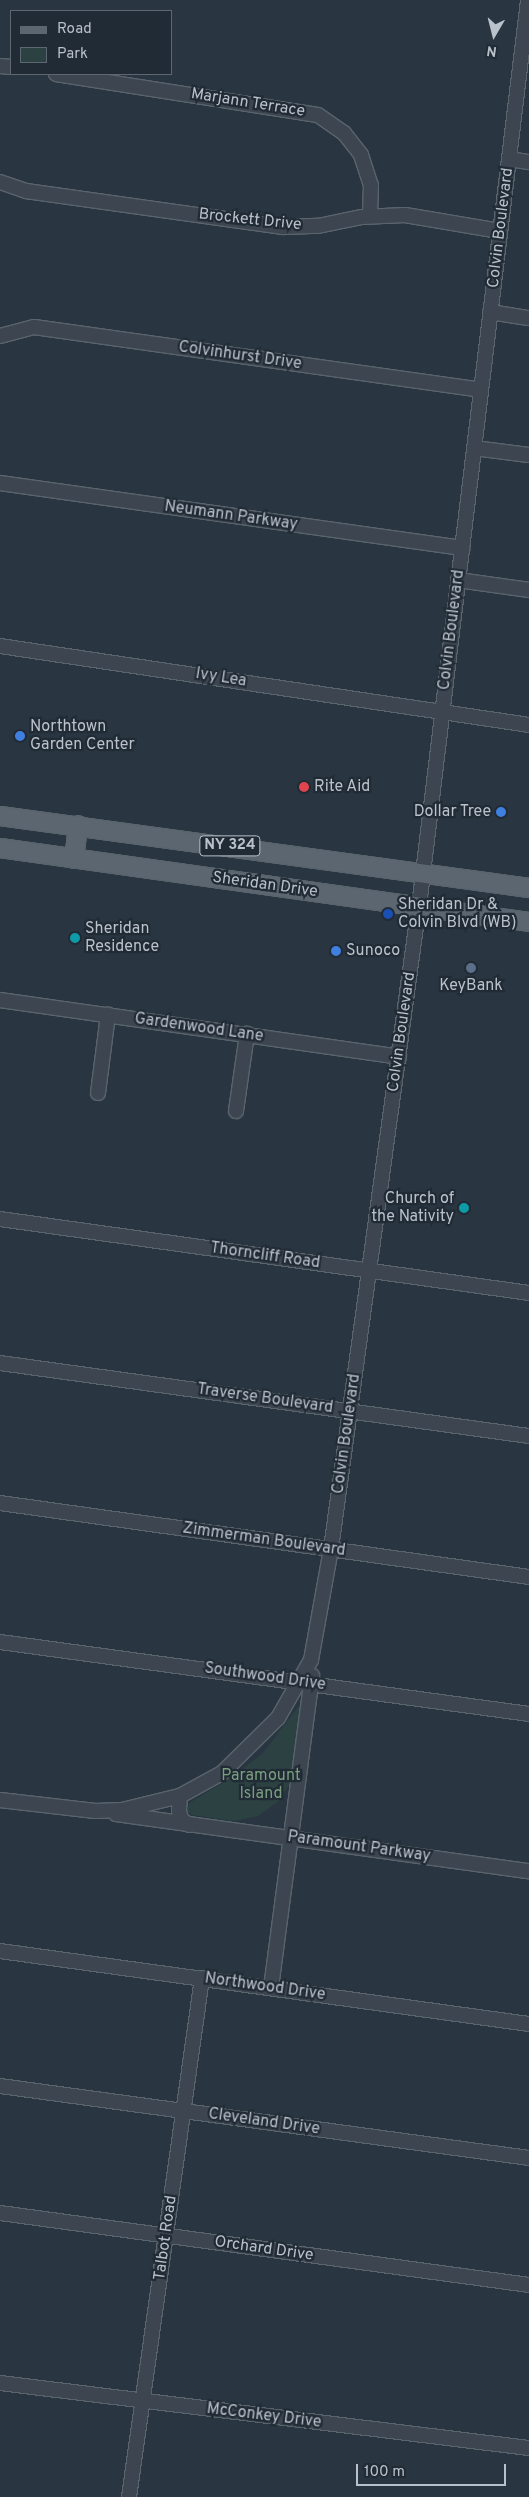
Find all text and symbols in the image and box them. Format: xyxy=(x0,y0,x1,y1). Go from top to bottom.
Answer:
legend xyxy=(10,10,172,75)
north arrow xyxy=(469,10,519,60)
text: Road xyxy=(57,20,92,39)
text: N xyxy=(486,41,498,59)
text: Park xyxy=(57,45,88,64)
street label: Marjann Terrace xyxy=(189,84,307,122)
street label: Colvin Boulevard xyxy=(484,167,518,289)
street label: Brockett Drive xyxy=(198,205,302,235)
street label: Colvinhurst Drive xyxy=(177,338,303,374)
street label: Neumann Parkway xyxy=(163,497,299,535)
street label: Colvin Boulevard xyxy=(435,569,469,691)
street label: Ivy Lea xyxy=(194,665,248,691)
place label: Northtown Garden Center xyxy=(30,717,135,755)
marker: Northtown Garden Center xyxy=(14,730,26,742)
place label: Rite Aid xyxy=(314,777,371,797)
marker: Rite Aid xyxy=(298,781,310,793)
place label: Dollar Tree xyxy=(413,802,491,822)
marker: Dollar Tree xyxy=(495,806,507,818)
road number: NY 324 xyxy=(199,834,261,858)
street label: Sheridan Drive xyxy=(211,868,319,902)
place label: Sheridan Dr & Colvin Blvd (WB) xyxy=(398,895,516,933)
marker: Sheridan Dr & Colvin Blvd (WB) xyxy=(382,908,394,920)
place label: Sheridan Residence xyxy=(85,919,159,957)
marker: Sheridan Residence xyxy=(69,932,81,944)
place label: Sunoco xyxy=(346,941,400,961)
marker: Sunoco xyxy=(330,945,342,957)
marker: KeyBank xyxy=(465,962,477,974)
street label: Colvin Boulevard xyxy=(384,971,420,1093)
place label: KeyBank xyxy=(439,976,503,996)
street label: Gardenwood Lane xyxy=(133,1009,265,1047)
place label: Church of the Nativity xyxy=(371,1189,454,1227)
marker: Church of the Nativity xyxy=(458,1202,470,1214)
street label: Thorncliff Road xyxy=(209,1239,321,1273)
street label: Colvin Boulevard xyxy=(329,1373,365,1495)
street label: Traverse Boulevard xyxy=(196,1380,334,1418)
street label: Zimmerman Boulevard xyxy=(181,1519,347,1561)
street label: Southwood Drive xyxy=(203,1659,327,1695)
park label: Paramount Island xyxy=(221,1766,301,1804)
street label: Paramount Parkway xyxy=(286,1827,432,1867)
street label: Northwood Drive xyxy=(203,1969,327,2005)
street label: Cleveland Drive xyxy=(207,2105,321,2139)
street label: Talbot Road xyxy=(151,2194,181,2282)
street label: Orchard Drive xyxy=(213,2233,315,2265)
street label: McConkey Drive xyxy=(206,2399,322,2433)
scale bar xyxy=(359,2454,509,2486)
text: 100 m xyxy=(364,2463,405,2482)

